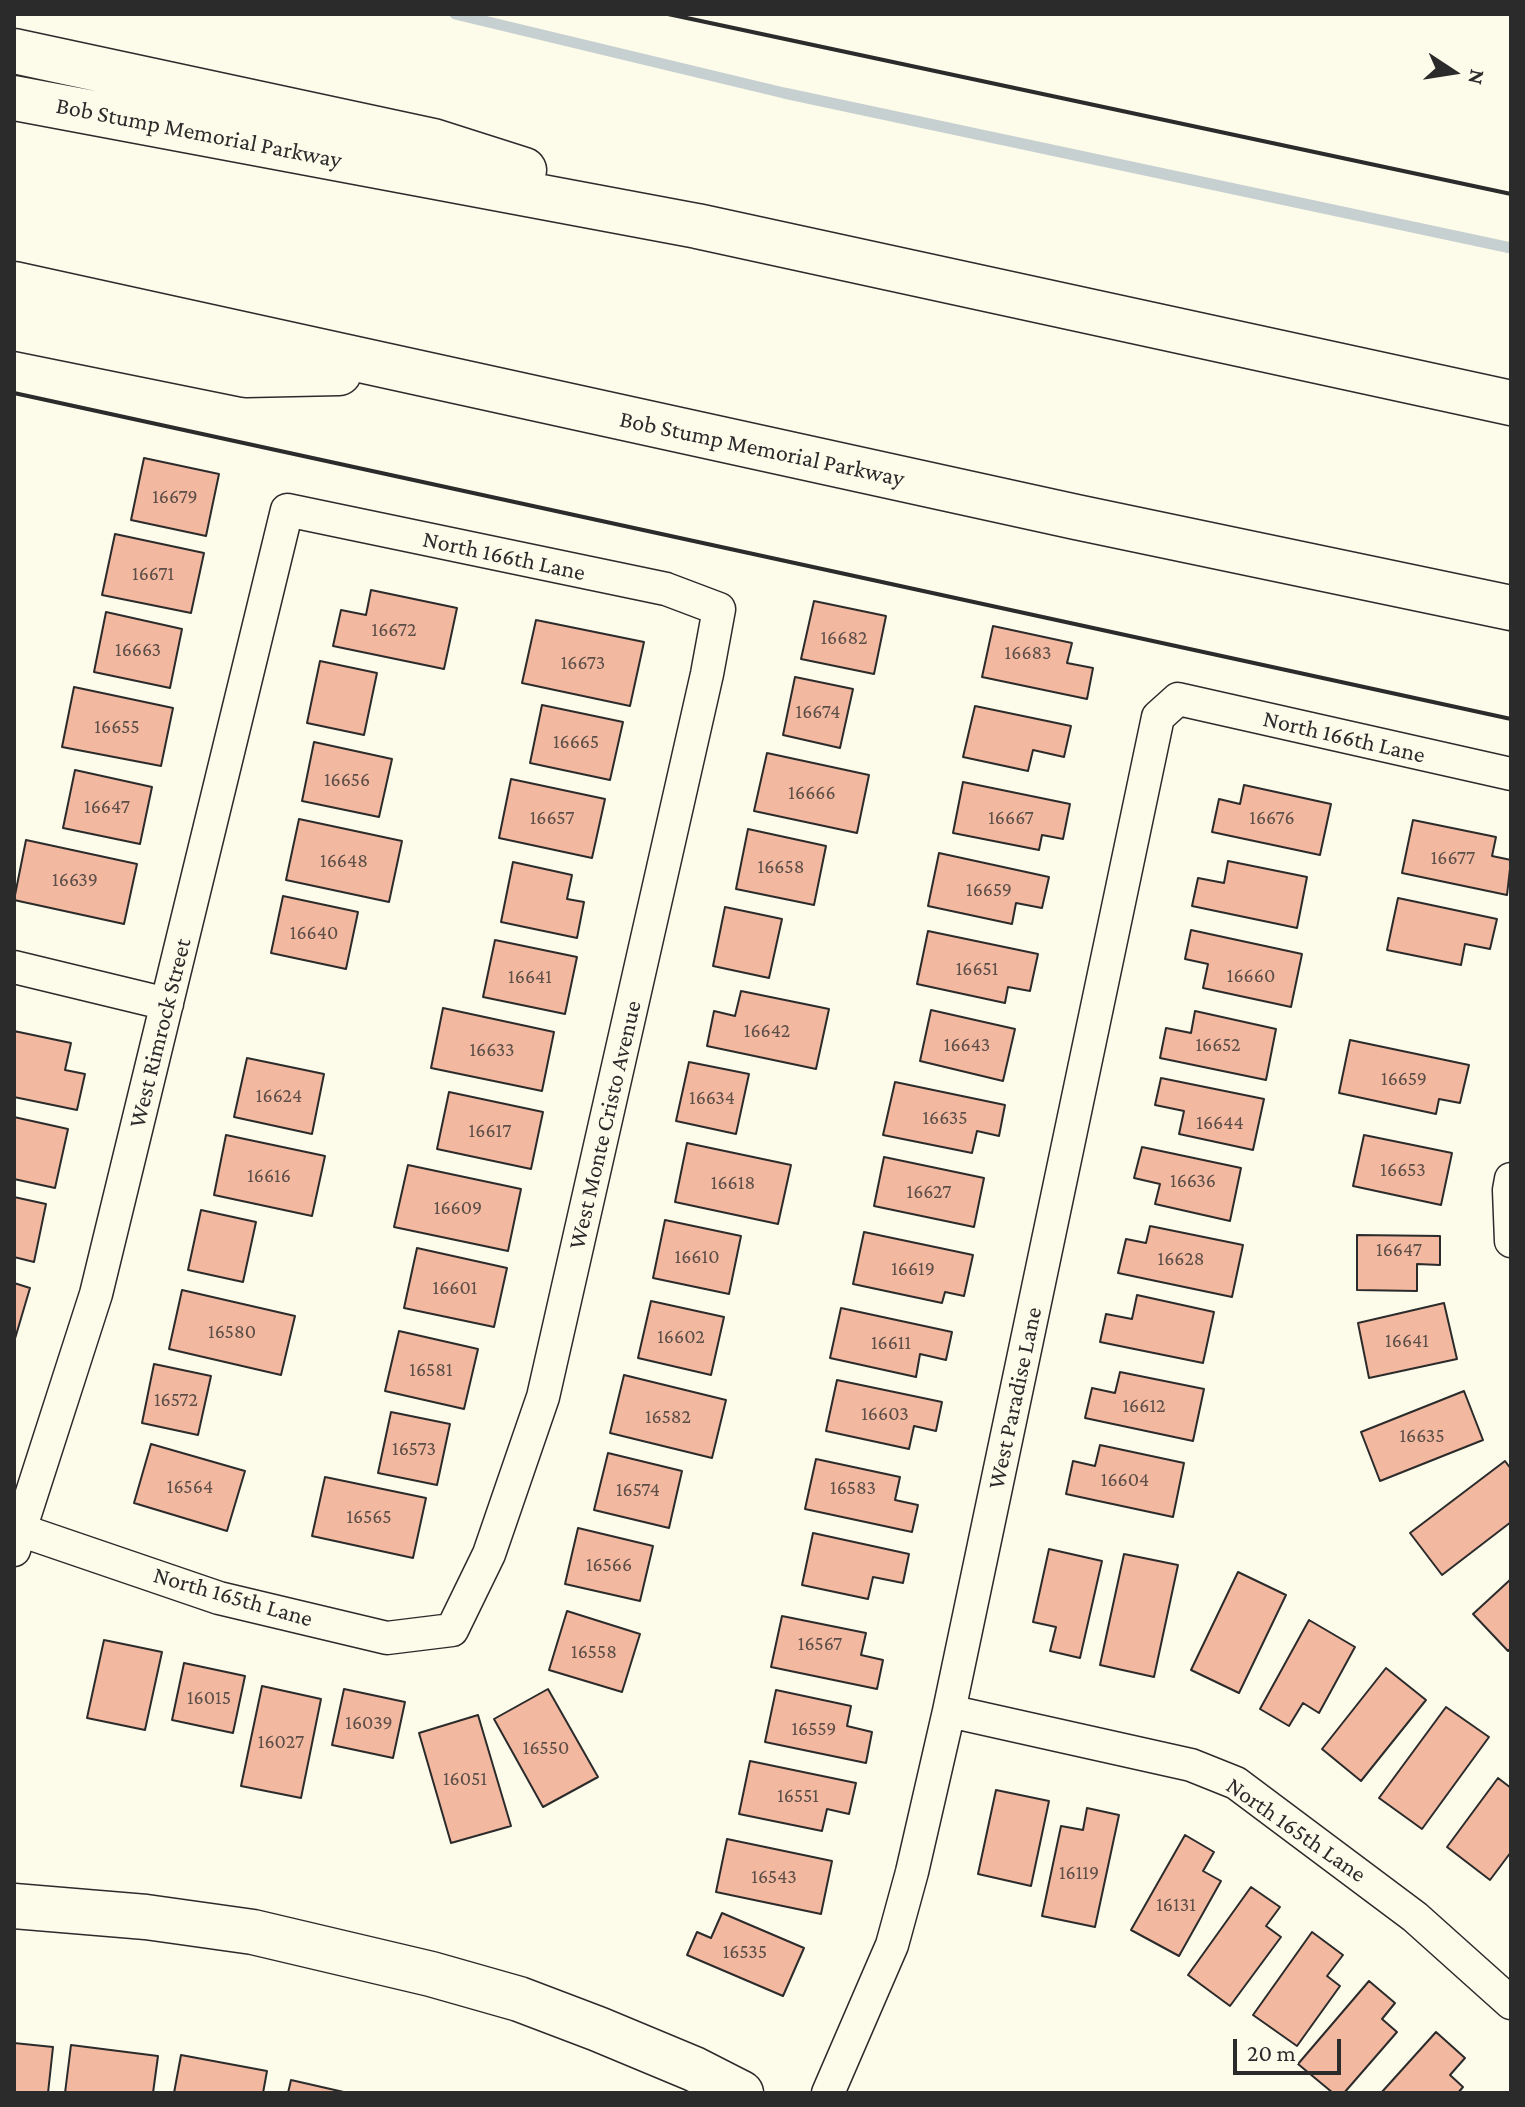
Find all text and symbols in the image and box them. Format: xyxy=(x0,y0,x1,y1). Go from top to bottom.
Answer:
north arrow xyxy=(1413,32,1493,112)
text: N xyxy=(1463,67,1491,87)
street label: Bob Stump Memorial Parkway xyxy=(54,91,344,175)
street label: Bob Stump Memorial Parkway xyxy=(617,405,907,493)
house number: 16679 xyxy=(152,485,198,509)
street label: North 166th Lane xyxy=(420,525,588,587)
house number: 16671 xyxy=(132,562,174,586)
house number: 16672 xyxy=(372,618,416,642)
house number: 16682 xyxy=(820,626,868,650)
house number: 16663 xyxy=(115,638,161,662)
house number: 16683 xyxy=(1005,641,1051,665)
house number: 16673 xyxy=(561,651,605,675)
house number: 16674 xyxy=(796,700,840,724)
street label: North 166th Lane xyxy=(1260,704,1428,770)
house number: 16655 xyxy=(94,715,140,739)
house number: 16665 xyxy=(553,730,599,754)
house number: 16656 xyxy=(324,768,370,792)
house number: 16666 xyxy=(788,781,836,805)
house number: 16647 xyxy=(84,795,130,819)
house number: 16657 xyxy=(530,806,574,830)
house number: 16667 xyxy=(988,806,1034,830)
house number: 16676 xyxy=(1249,806,1295,830)
house number: 16677 xyxy=(1431,846,1475,870)
house number: 16648 xyxy=(320,849,368,873)
house number: 16658 xyxy=(758,855,804,879)
house number: 16639 xyxy=(52,868,98,892)
house number: 16659 xyxy=(966,878,1012,902)
house number: 16640 xyxy=(290,921,338,945)
street label: West Rimrock Street xyxy=(123,935,197,1131)
house number: 16651 xyxy=(956,957,998,981)
house number: 16660 xyxy=(1227,964,1275,988)
house number: 16641 xyxy=(508,965,552,989)
street label: West Monte Cristo Avenue xyxy=(562,998,648,1252)
house number: 16642 xyxy=(744,1019,790,1043)
house number: 16643 xyxy=(944,1033,990,1057)
house number: 16652 xyxy=(1195,1033,1241,1057)
house number: 16633 xyxy=(469,1038,515,1062)
house number: 16659 xyxy=(1381,1067,1427,1091)
house number: 16624 xyxy=(256,1084,302,1108)
house number: 16634 xyxy=(689,1086,735,1110)
house number: 16635 xyxy=(922,1106,968,1130)
house number: 16644 xyxy=(1196,1111,1244,1135)
house number: 16617 xyxy=(469,1119,511,1143)
house number: 16653 xyxy=(1380,1158,1426,1182)
house number: 16616 xyxy=(247,1164,291,1188)
house number: 16636 xyxy=(1170,1169,1216,1193)
house number: 16618 xyxy=(711,1171,755,1195)
house number: 16627 xyxy=(906,1180,952,1204)
house number: 16609 xyxy=(434,1196,482,1220)
house number: 16647 xyxy=(1376,1238,1422,1262)
house number: 16610 xyxy=(675,1245,719,1269)
house number: 16628 xyxy=(1158,1247,1204,1271)
house number: 16619 xyxy=(891,1257,935,1281)
house number: 16601 xyxy=(433,1276,477,1300)
street label: West Paradise Lane xyxy=(982,1304,1048,1492)
house number: 16580 xyxy=(208,1320,256,1344)
house number: 16602 xyxy=(657,1325,705,1349)
house number: 16641 xyxy=(1385,1329,1429,1353)
house number: 16611 xyxy=(871,1331,911,1355)
house number: 16581 xyxy=(409,1358,453,1382)
house number: 16572 xyxy=(154,1388,198,1412)
house number: 16612 xyxy=(1122,1394,1166,1418)
house number: 16603 xyxy=(861,1402,909,1426)
house number: 16582 xyxy=(645,1405,691,1429)
house number: 16635 xyxy=(1399,1424,1445,1448)
house number: 16573 xyxy=(392,1437,436,1461)
house number: 16604 xyxy=(1101,1468,1149,1492)
house number: 16564 xyxy=(167,1475,213,1499)
house number: 16583 xyxy=(830,1476,876,1500)
house number: 16574 xyxy=(616,1478,660,1502)
house number: 16565 xyxy=(346,1505,392,1529)
house number: 16566 xyxy=(586,1553,632,1577)
street label: North 165th Lane xyxy=(150,1561,316,1633)
house number: 16567 xyxy=(798,1632,842,1656)
house number: 16558 xyxy=(571,1640,617,1664)
house number: 16015 xyxy=(187,1686,231,1710)
house number: 16039 xyxy=(345,1711,393,1735)
house number: 16559 xyxy=(791,1717,837,1741)
house number: 16027 xyxy=(258,1730,304,1754)
house number: 16550 xyxy=(523,1736,569,1760)
house number: 16051 xyxy=(443,1767,487,1791)
street label: North 165th Lane xyxy=(1220,1771,1372,1889)
house number: 16551 xyxy=(777,1784,819,1808)
house number: 16119 xyxy=(1059,1861,1099,1885)
house number: 16543 xyxy=(751,1865,797,1889)
house number: 16131 xyxy=(1156,1893,1196,1917)
house number: 16535 xyxy=(723,1940,767,1964)
scale bar xyxy=(1237,2023,1345,2073)
text: 20 m xyxy=(1247,2039,1296,2066)

